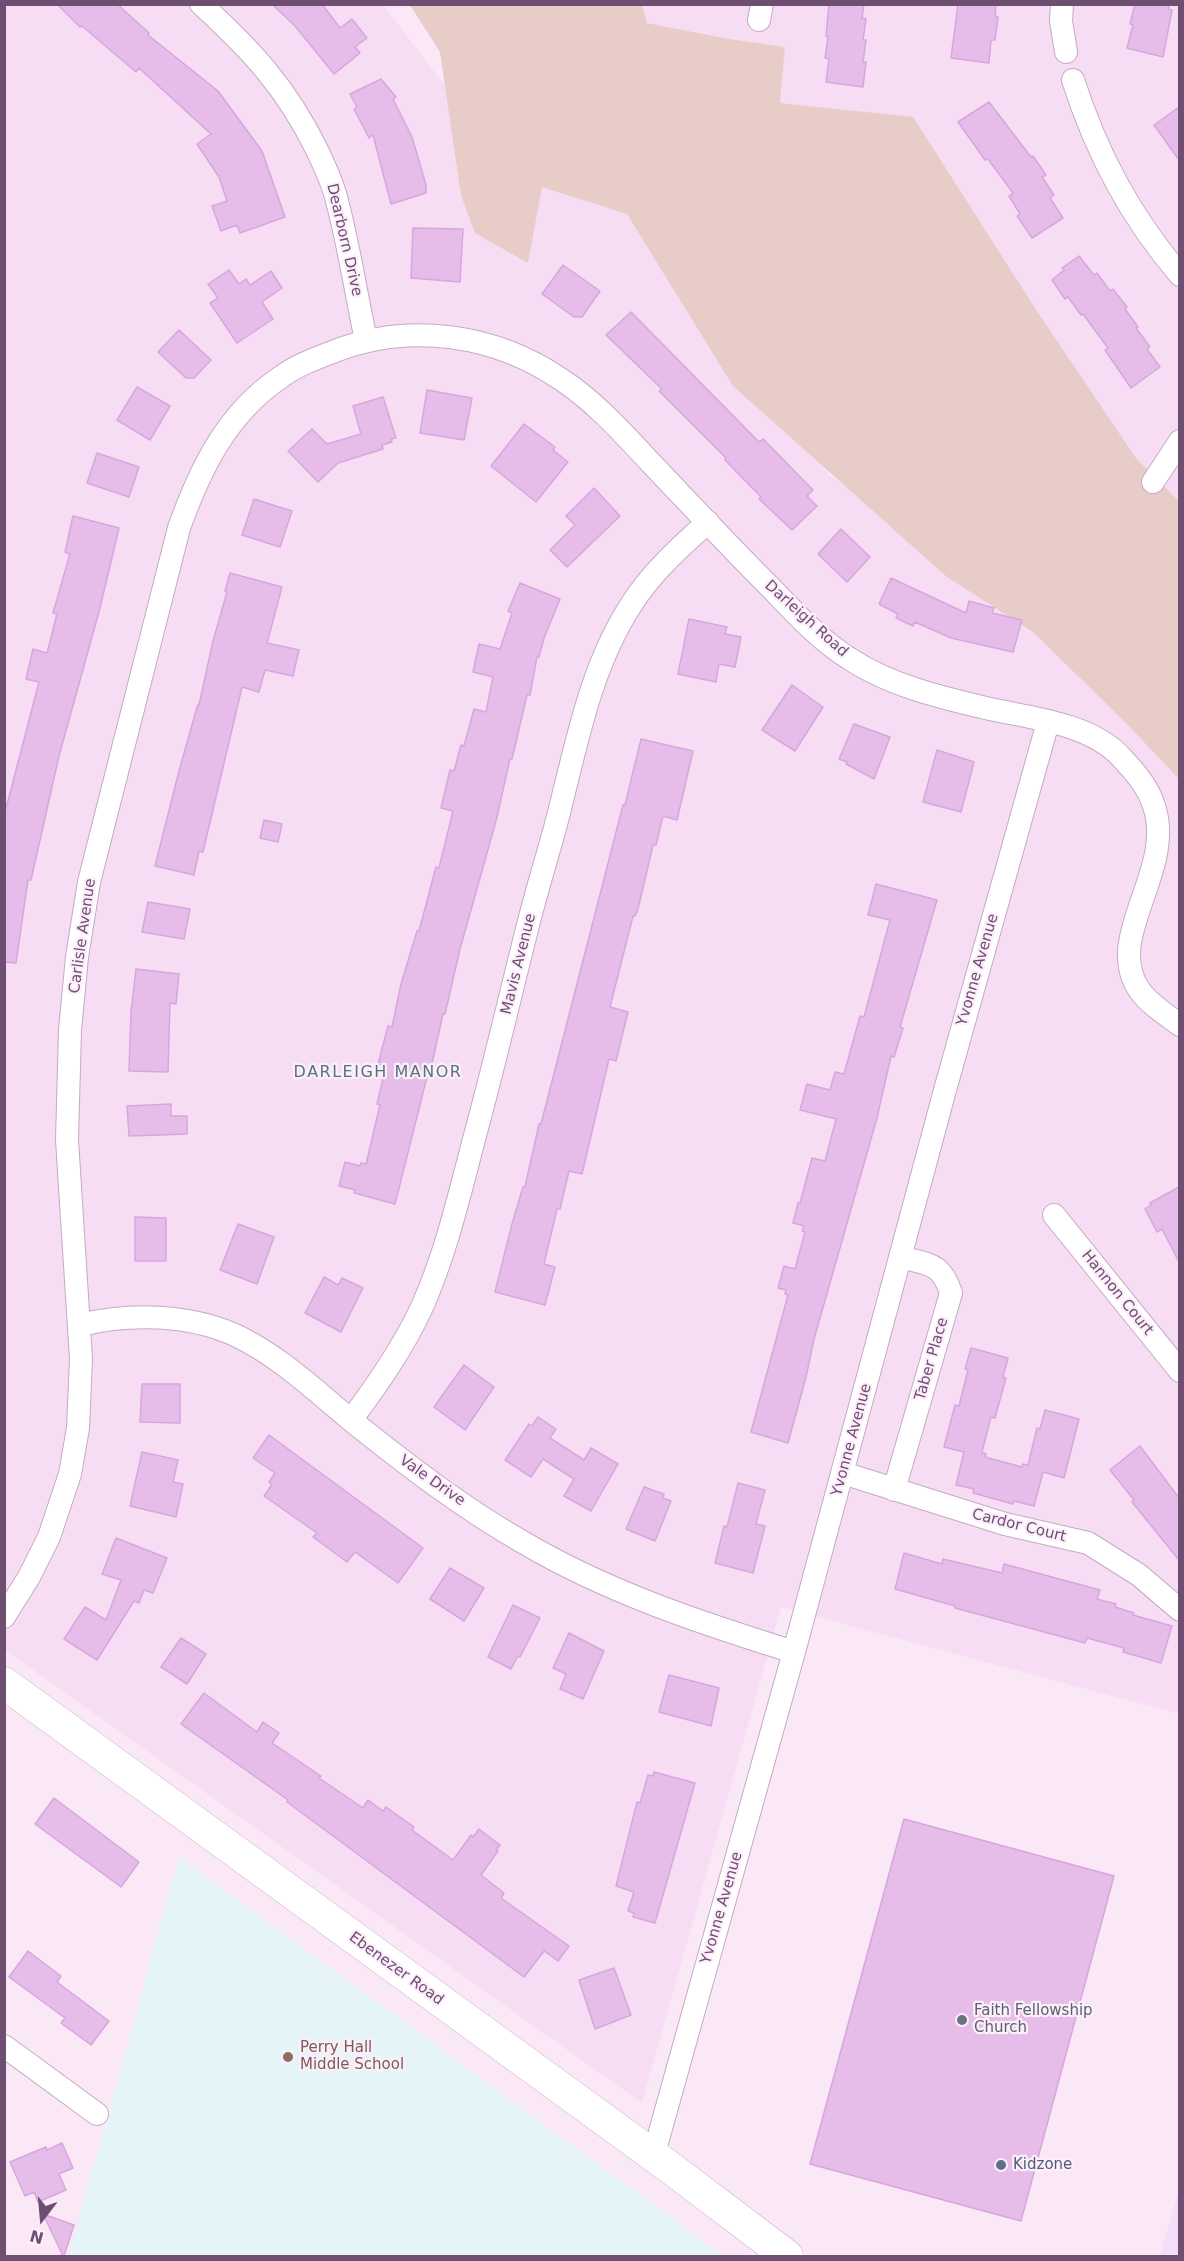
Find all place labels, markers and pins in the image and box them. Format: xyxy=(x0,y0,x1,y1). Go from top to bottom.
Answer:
place label: Faith Fellowship Church xyxy=(974,2002,1093,2037)
marker: Faith Fellowship Church xyxy=(955,2013,969,2027)
place label: Perry Hall Middle School xyxy=(300,2039,404,2074)
marker: Perry Hall Middle School xyxy=(281,2050,295,2064)
place label: Kidzone xyxy=(1013,2156,1072,2174)
marker: Kidzone xyxy=(994,2158,1008,2172)

